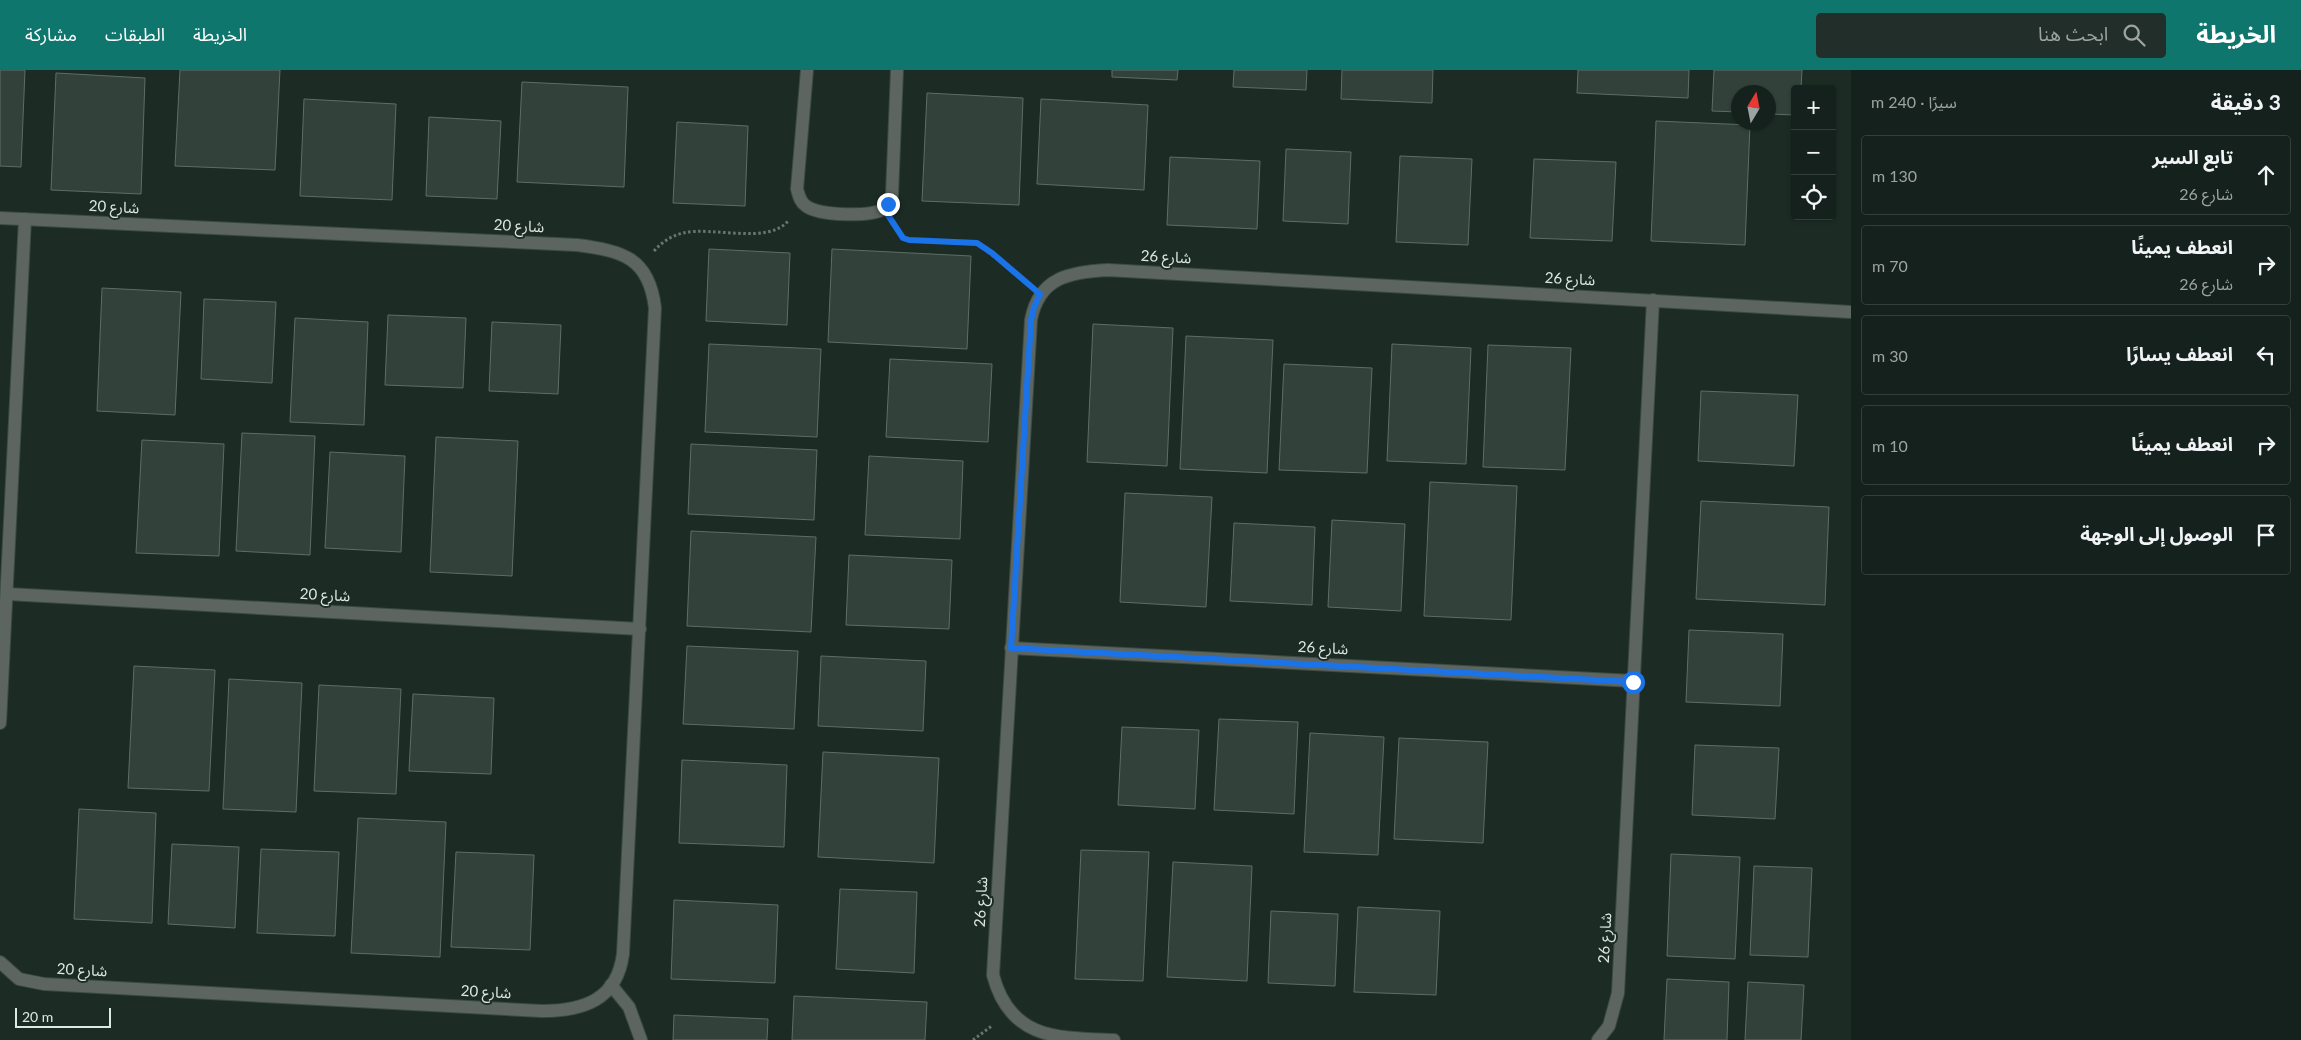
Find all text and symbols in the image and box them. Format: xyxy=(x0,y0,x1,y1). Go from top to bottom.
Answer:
search box xyxy=(1816,13,2166,58)
text: الخريطة xyxy=(2196,19,2276,48)
icon: search xyxy=(2120,21,2148,49)
text: ابحث هنا xyxy=(2038,22,2108,45)
text: مشاركة xyxy=(25,23,77,45)
text: الطبقات xyxy=(105,23,165,45)
text: الخريطة xyxy=(193,23,247,45)
north arrow xyxy=(1731,85,1776,130)
map controls xyxy=(1791,85,1836,220)
button: + xyxy=(1791,85,1836,130)
text: 3 دقيقة xyxy=(2211,89,2281,114)
text: سيرًا · 240 m xyxy=(1871,92,1957,111)
button: − xyxy=(1791,130,1836,175)
text: تابع السير xyxy=(2152,145,2233,168)
icon: ahead xyxy=(2252,161,2280,189)
text: 130 m xyxy=(1872,166,1917,185)
button: locate xyxy=(1791,175,1836,220)
text: شارع 26 xyxy=(2179,184,2233,203)
route end xyxy=(877,193,900,216)
street label: شارع 20 xyxy=(88,196,140,220)
street label: شارع 20 xyxy=(493,215,545,239)
text: انعطف يمينًا xyxy=(2131,235,2233,258)
street label: شارع 26 xyxy=(1140,246,1192,270)
icon: right xyxy=(2252,251,2280,279)
text: 70 m xyxy=(1872,256,1908,275)
street label: شارع 26 xyxy=(1544,268,1596,292)
text: شارع 26 xyxy=(2179,274,2233,293)
icon: left xyxy=(2252,341,2280,369)
text: انعطف يسارًا xyxy=(2126,342,2233,365)
text: 30 m xyxy=(1872,346,1908,365)
icon: right xyxy=(2252,431,2280,459)
text: انعطف يمينًا xyxy=(2131,432,2233,455)
text: 10 m xyxy=(1872,436,1908,455)
icon: arrive xyxy=(2252,521,2280,549)
text: الوصول إلى الوجهة xyxy=(2080,522,2233,545)
street label: شارع 20 xyxy=(299,584,351,608)
street label: شارع 26 xyxy=(1297,637,1349,661)
route start xyxy=(1622,671,1645,694)
street label: شارع 26 xyxy=(970,876,994,928)
street label: شارع 26 xyxy=(1594,912,1618,964)
street label: شارع 20 xyxy=(56,959,108,983)
street label: شارع 20 xyxy=(460,981,512,1005)
scale bar xyxy=(15,1005,111,1028)
text: 20 m xyxy=(22,1008,53,1025)

